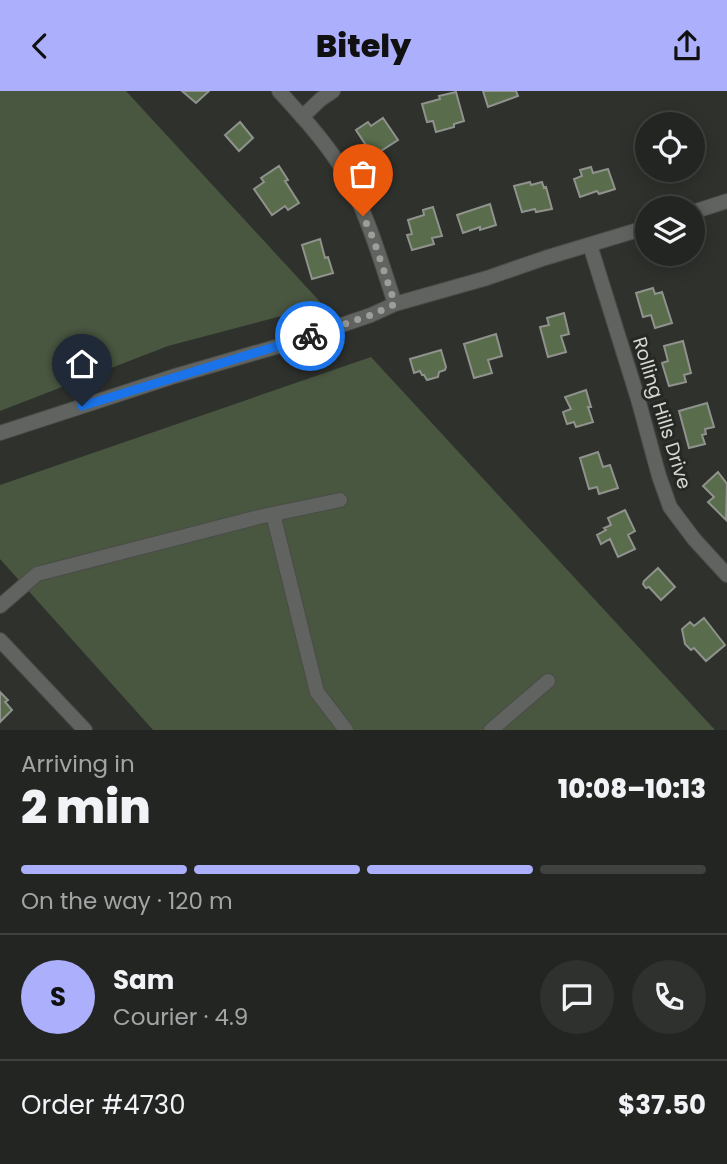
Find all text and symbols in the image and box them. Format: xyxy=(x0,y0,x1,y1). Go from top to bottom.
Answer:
text: Bitely xyxy=(316,23,411,68)
icon: back xyxy=(21,27,59,65)
icon: share xyxy=(668,27,706,65)
map controls xyxy=(635,112,705,266)
button: locate xyxy=(635,112,705,182)
pin xyxy=(333,144,393,216)
icon: bag xyxy=(344,155,382,193)
button: layers xyxy=(635,196,705,266)
courier xyxy=(275,301,345,371)
icon: bike xyxy=(291,317,329,355)
pin xyxy=(52,334,112,406)
street label: Rolling Hills Drive xyxy=(626,334,698,492)
icon: home xyxy=(63,345,101,383)
text: Arriving in xyxy=(21,748,135,780)
text: 10:08–10:13 xyxy=(558,771,706,807)
text: 2 min xyxy=(21,775,151,839)
text: On the way · 120 m xyxy=(21,885,233,917)
button: chat xyxy=(540,960,614,1034)
button: phone xyxy=(632,960,706,1034)
text: Sam xyxy=(113,962,174,998)
text: S xyxy=(50,979,66,1015)
text: Courier · 4.9 xyxy=(113,1001,248,1033)
text: Order #4730 xyxy=(21,1087,186,1123)
text: $37.50 xyxy=(618,1087,706,1123)

